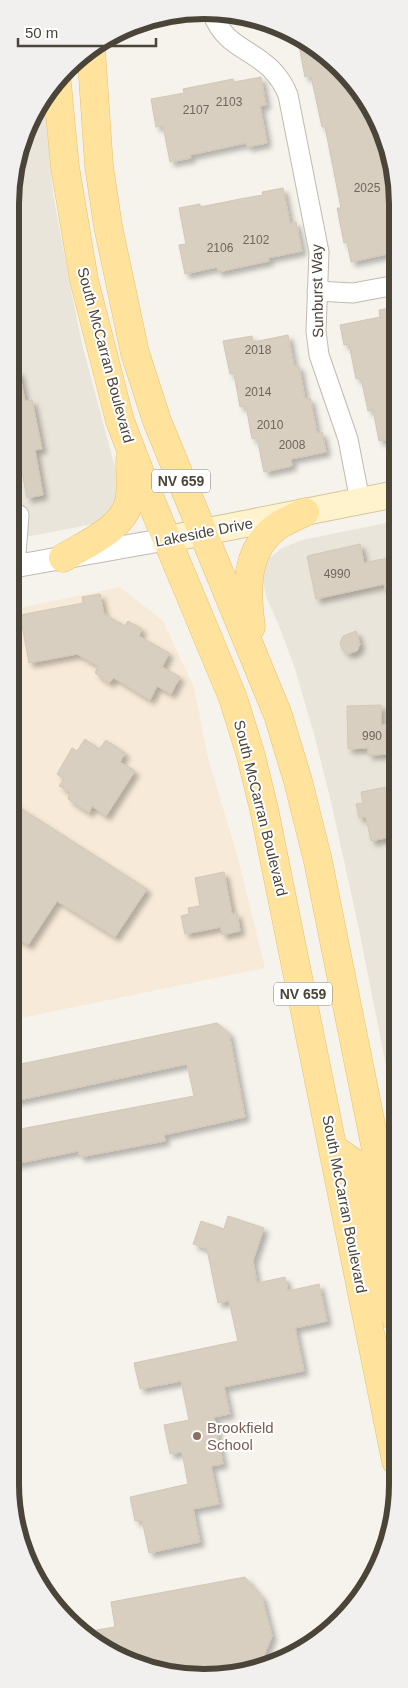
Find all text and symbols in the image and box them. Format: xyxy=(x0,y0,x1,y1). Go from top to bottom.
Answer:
scale bar xyxy=(18,15,155,47)
text: 50 m xyxy=(25,24,58,41)
house number: 2103 xyxy=(216,95,243,109)
house number: 2107 xyxy=(183,103,210,117)
house number: 2025 xyxy=(354,181,381,195)
house number: 2102 xyxy=(243,233,270,247)
house number: 2106 xyxy=(207,241,234,255)
street label: Sunburst Way xyxy=(308,244,326,338)
street label: South McCarran Boulevard xyxy=(74,265,138,445)
house number: 2018 xyxy=(245,343,272,357)
house number: 2014 xyxy=(245,385,272,399)
house number: 2010 xyxy=(257,418,284,432)
house number: 2008 xyxy=(279,438,306,452)
road number: NV 659 xyxy=(152,470,210,492)
street label: Lakeside Drive xyxy=(154,514,254,550)
house number: 4990 xyxy=(324,567,351,581)
street label: South McCarran Boulevard xyxy=(231,718,291,898)
house number: 990 xyxy=(362,729,382,743)
road number: NV 659 xyxy=(274,982,332,1006)
street label: South McCarran Boulevard xyxy=(319,1114,371,1294)
place label: Brookfield School xyxy=(207,1419,274,1453)
marker: Brookfield School xyxy=(191,1430,203,1442)

